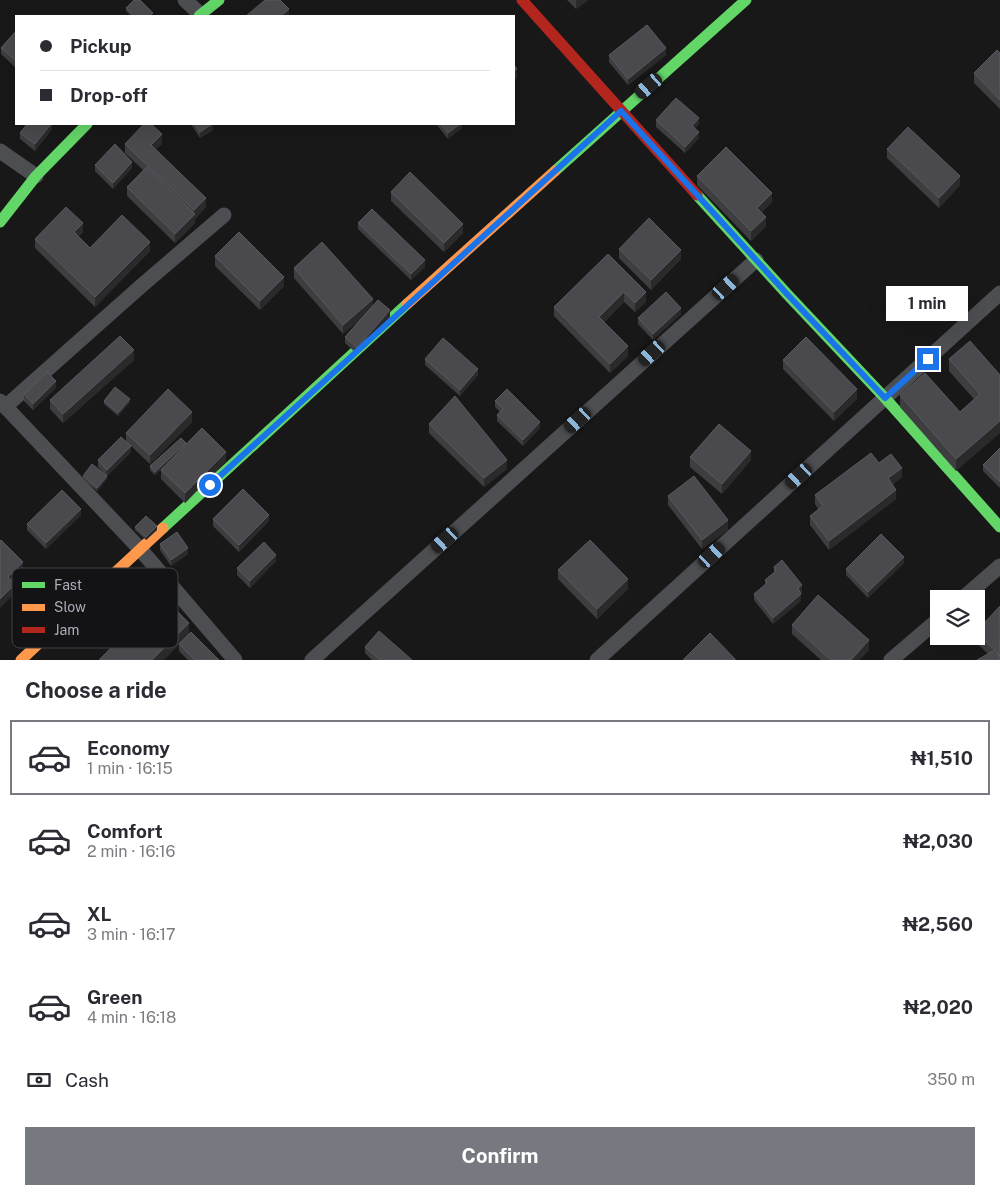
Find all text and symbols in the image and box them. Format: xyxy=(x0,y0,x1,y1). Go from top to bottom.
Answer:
text: Pickup xyxy=(70,35,132,57)
car xyxy=(632,70,665,102)
text: Drop-off xyxy=(70,84,147,106)
car xyxy=(709,271,742,303)
callout: 1 min xyxy=(887,286,969,322)
text: 1 min xyxy=(908,294,946,313)
car xyxy=(635,337,668,369)
route end xyxy=(917,348,939,370)
car xyxy=(561,404,594,436)
car xyxy=(782,460,815,492)
route start xyxy=(199,474,221,496)
car xyxy=(428,524,461,556)
car xyxy=(695,539,728,571)
legend xyxy=(12,568,178,648)
text: Fast xyxy=(54,577,82,593)
map controls xyxy=(930,590,985,645)
button: layers xyxy=(930,590,985,645)
text: Slow xyxy=(54,599,86,615)
text: Jam xyxy=(54,622,79,638)
text: Choose a ride xyxy=(25,677,167,703)
icon: car xyxy=(27,735,72,780)
text: Economy xyxy=(87,737,170,759)
text: ₦1,510 xyxy=(911,747,973,769)
text: 1 min · 16:15 xyxy=(87,759,173,778)
icon: car xyxy=(27,818,72,863)
text: Comfort xyxy=(87,820,163,842)
text: ₦2,030 xyxy=(903,830,973,852)
text: 2 min · 16:16 xyxy=(87,842,175,861)
icon: car xyxy=(27,901,72,946)
text: XL xyxy=(87,903,112,925)
text: ₦2,560 xyxy=(902,913,973,935)
text: 3 min · 16:17 xyxy=(87,925,176,944)
icon: car xyxy=(27,984,72,1029)
text: Green xyxy=(87,986,142,1008)
text: ₦2,020 xyxy=(903,996,973,1018)
text: 4 min · 16:18 xyxy=(87,1008,176,1027)
icon: cash xyxy=(25,1066,53,1094)
text: Cash xyxy=(65,1069,109,1091)
text: 350 m xyxy=(927,1070,975,1089)
button: Confirm xyxy=(25,1127,975,1185)

